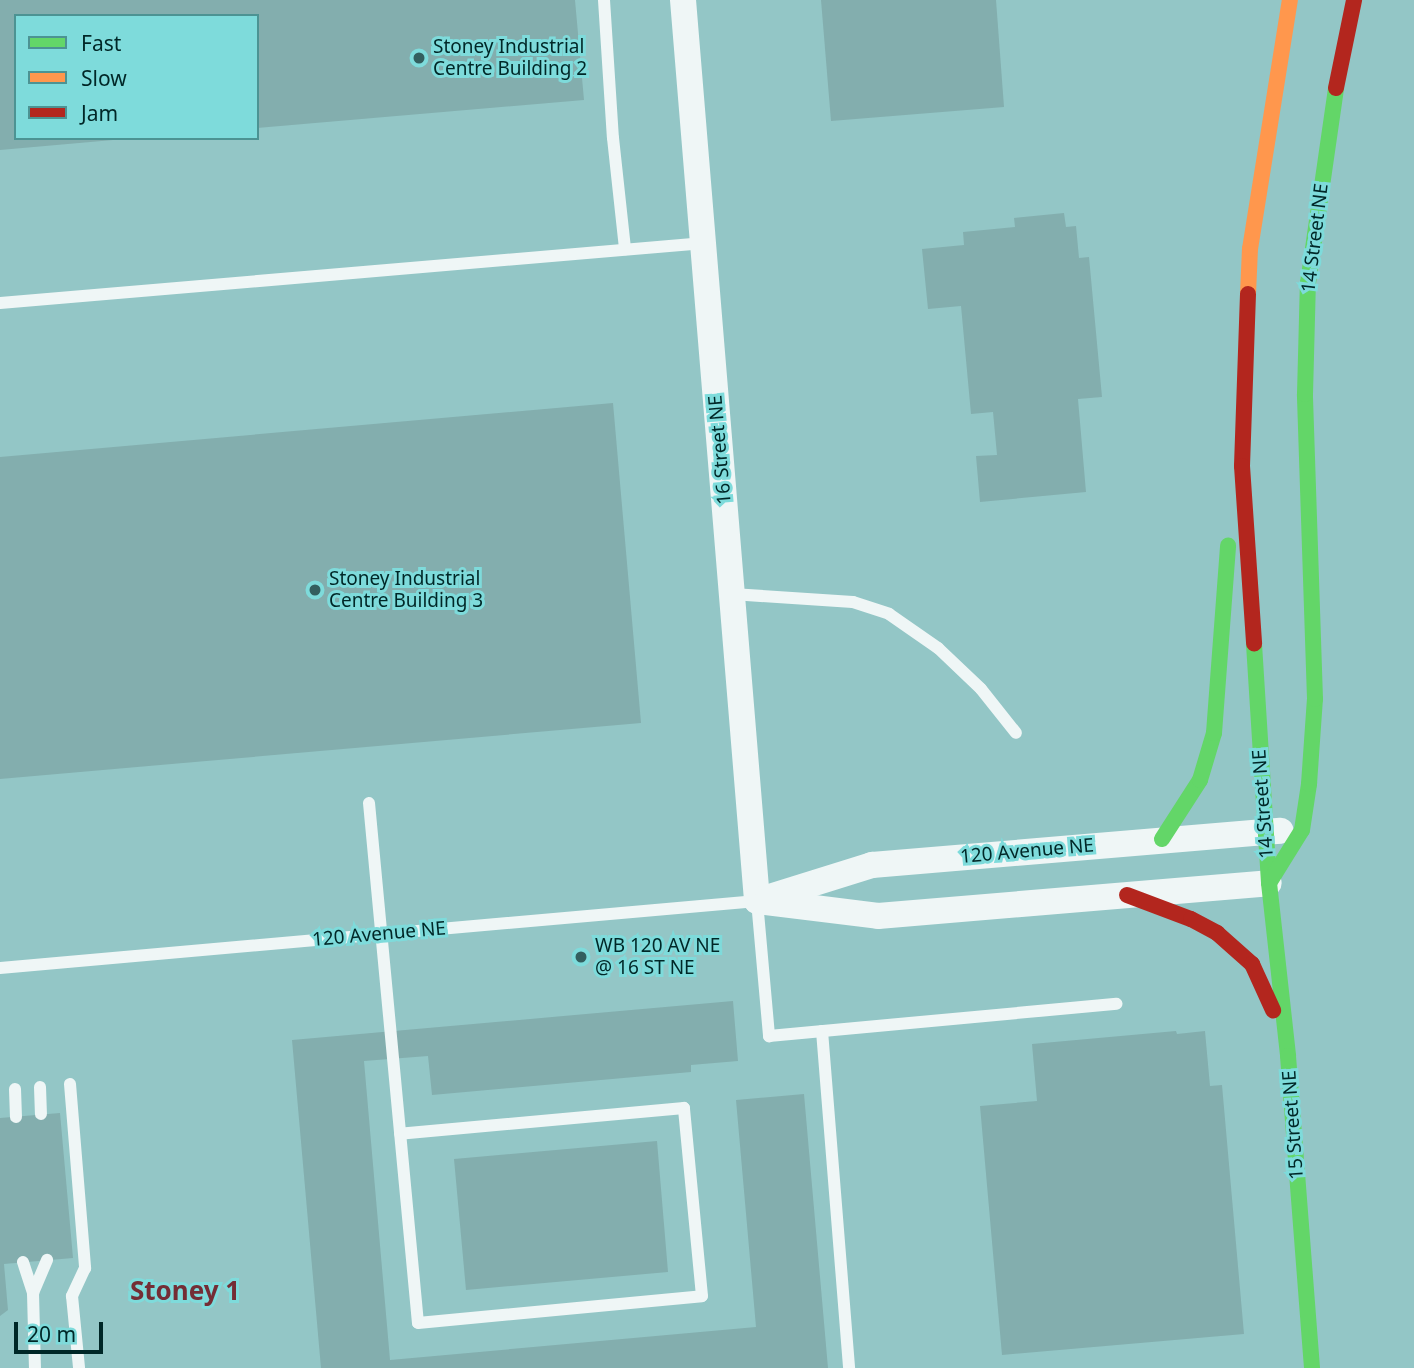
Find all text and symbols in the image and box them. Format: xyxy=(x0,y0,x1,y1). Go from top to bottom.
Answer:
legend xyxy=(14,14,259,140)
text: Fast xyxy=(81,29,121,57)
place label: Stoney Industrial Centre Building 2 xyxy=(433,36,587,80)
marker: Stoney Industrial Centre Building 2 xyxy=(411,50,427,66)
text: Slow xyxy=(81,64,127,92)
text: Jam xyxy=(81,99,118,127)
street label: 14 Street NE xyxy=(1297,182,1333,294)
street label: 16 Street NE xyxy=(704,394,736,506)
place label: Stoney Industrial Centre Building 3 xyxy=(329,568,483,612)
marker: Stoney Industrial Centre Building 3 xyxy=(307,582,323,598)
street label: 14 Street NE xyxy=(1248,749,1278,859)
street label: 120 Avenue NE xyxy=(959,834,1095,868)
street label: 120 Avenue NE xyxy=(311,917,447,951)
place label: WB 120 AV NE @ 16 ST NE xyxy=(595,935,720,979)
marker: WB 120 AV NE @ 16 ST NE xyxy=(573,949,589,965)
street label: 15 Street NE xyxy=(1278,1070,1308,1180)
district label: Stoney 1 xyxy=(130,1275,240,1307)
scale bar xyxy=(18,1308,107,1352)
text: 20 m xyxy=(27,1320,76,1348)

